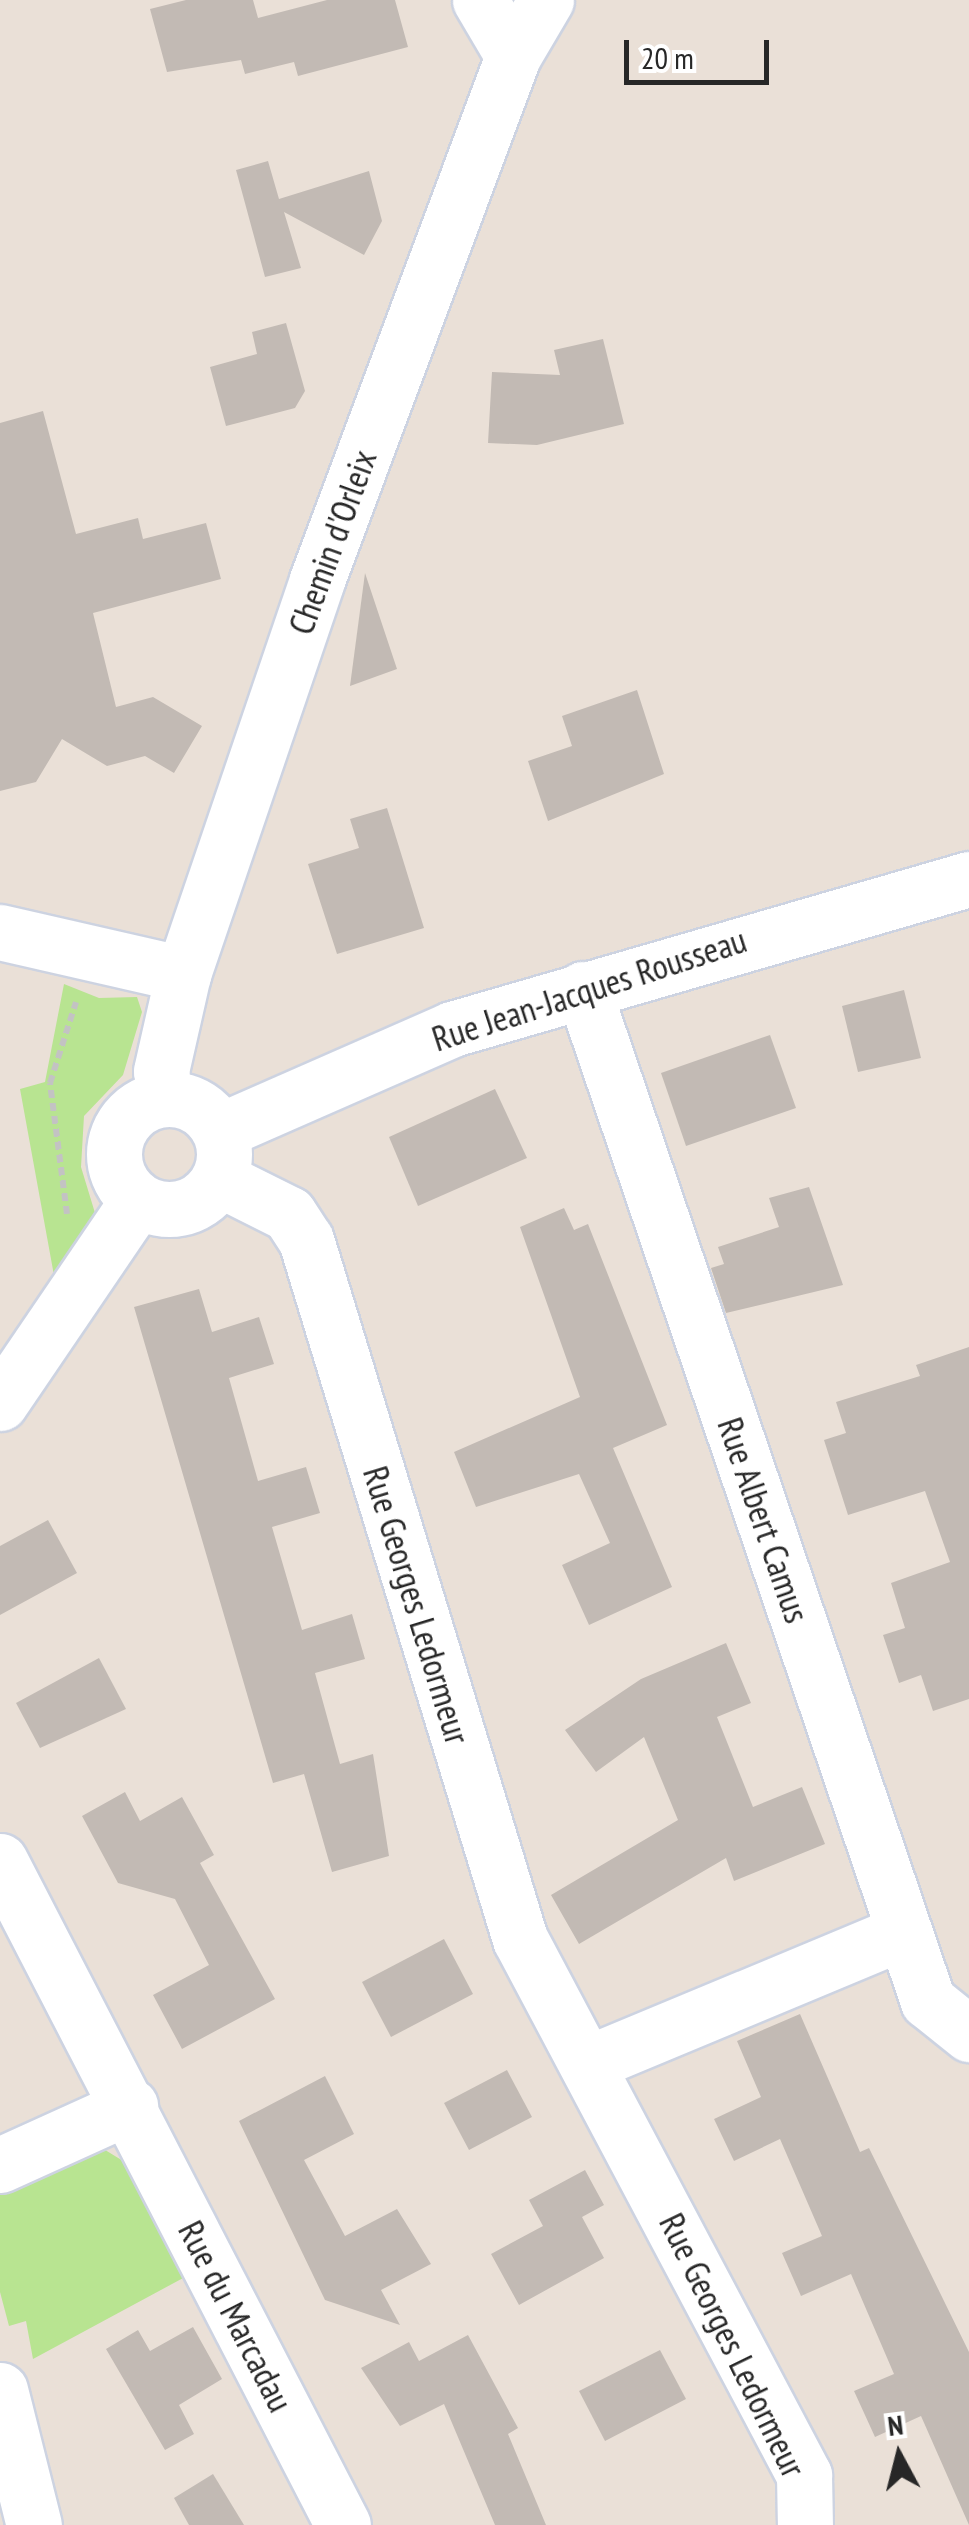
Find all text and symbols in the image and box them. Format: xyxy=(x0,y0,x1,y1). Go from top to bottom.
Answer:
scale bar xyxy=(629,20,774,82)
text: 20 m xyxy=(641,38,694,77)
street label: Chemin d'Orleix xyxy=(279,444,385,640)
street label: Rue Jean-Jacques Rousseau xyxy=(427,918,751,1060)
street label: Rue Albert Camus xyxy=(709,1411,819,1629)
street label: Rue Georges Ledormeur xyxy=(355,1461,479,1749)
street label: Rue Georges Ledormeur xyxy=(651,2206,815,2484)
street label: Rue du Marcadau xyxy=(170,2214,302,2418)
north arrow xyxy=(849,2405,949,2505)
text: N xyxy=(886,2405,905,2444)

